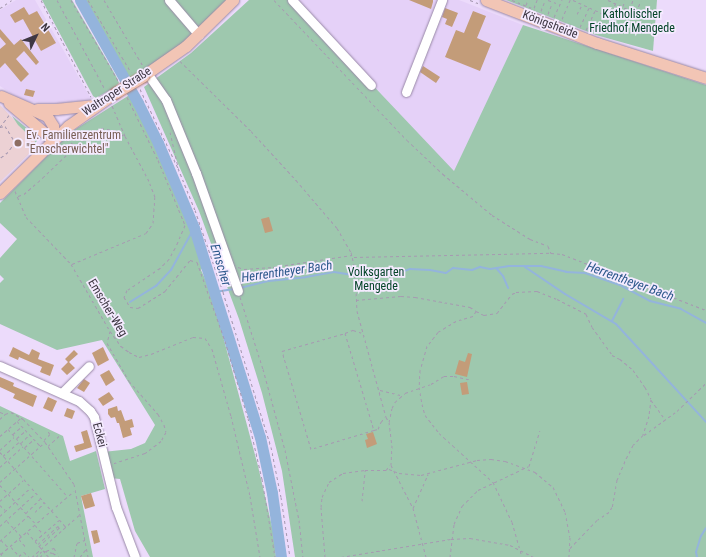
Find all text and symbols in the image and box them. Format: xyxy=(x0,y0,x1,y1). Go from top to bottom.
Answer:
street label: Königsheide xyxy=(520,8,580,42)
park label: Katholischer Friedhof Mengede xyxy=(589,8,675,36)
north arrow xyxy=(16,16,56,56)
text: N xyxy=(38,21,52,34)
street label: Waltroper Straße xyxy=(80,64,154,120)
place label: Ev. Familienzentrum "Emscherwichtel" xyxy=(26,129,121,157)
marker: Ev. Familienzentrum "Emscherwichtel" xyxy=(13,138,23,148)
water label: Emscher xyxy=(206,242,234,288)
water label: Herrentheyer Bach xyxy=(241,258,333,286)
water label: Herrentheyer Bach xyxy=(584,259,676,305)
park label: Volksgarten Mengede xyxy=(348,266,404,294)
street label: Emscher-Weg xyxy=(84,277,130,339)
street label: Eckei xyxy=(89,421,109,449)

